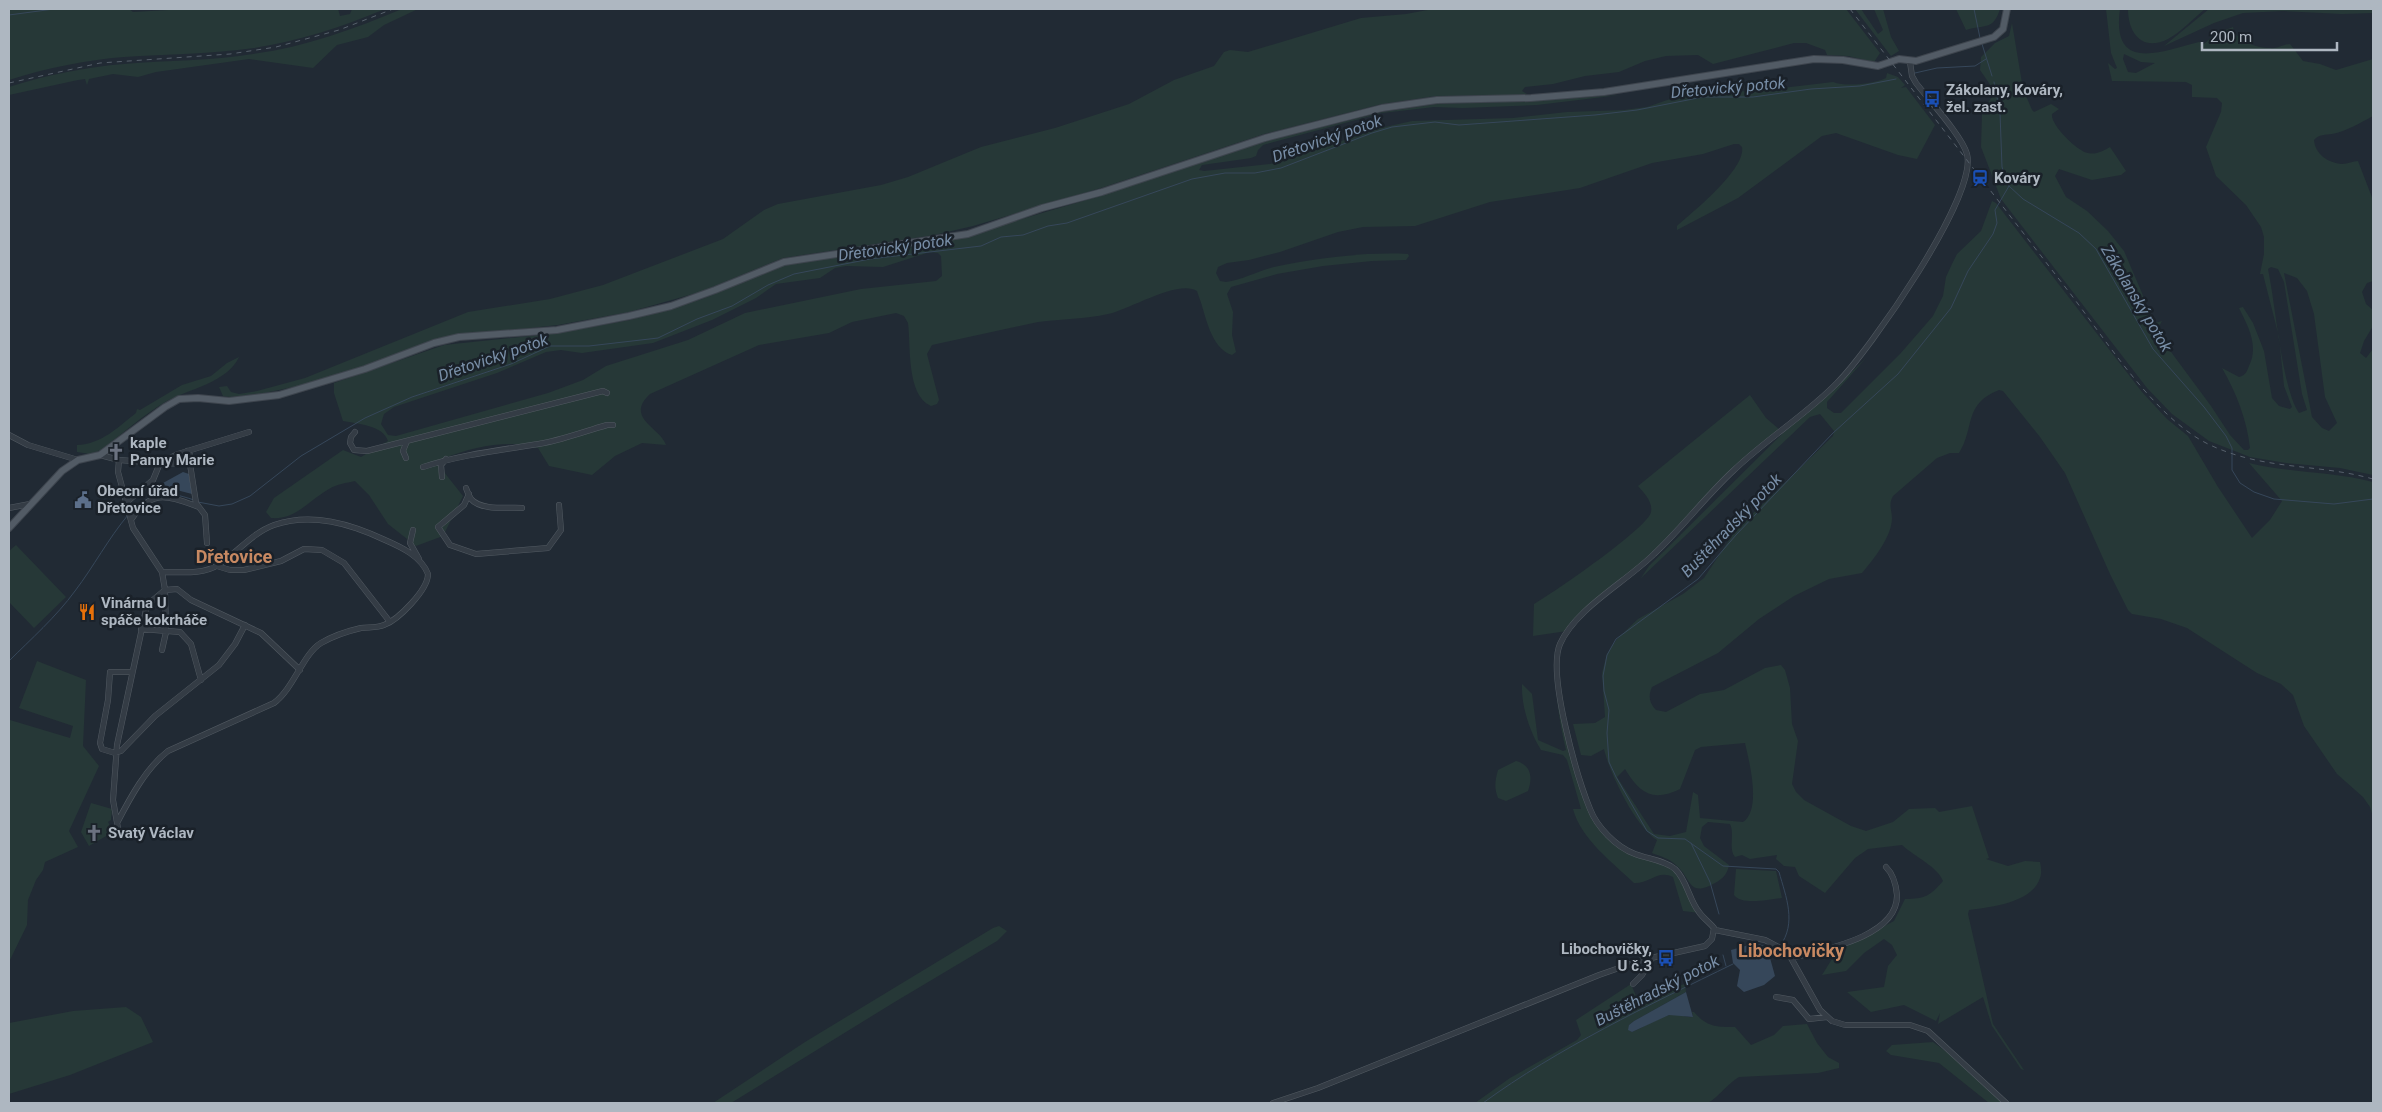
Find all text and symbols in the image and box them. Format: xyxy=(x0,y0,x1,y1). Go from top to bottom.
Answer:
scale bar xyxy=(2202,20,2337,52)
text: 200 m xyxy=(2210,28,2252,46)
water label: Dřetovický potok xyxy=(1670,73,1787,102)
place label: Zákolany, Kováry, žel. zast. xyxy=(1946,81,2063,116)
bus stop icon: Zákolany, Kováry, žel. zast. xyxy=(1922,89,1942,109)
water label: Dřetovický potok xyxy=(1270,110,1386,166)
station icon: Kováry xyxy=(1970,168,1990,188)
place label: Kováry xyxy=(1994,169,2041,187)
water label: Dřetovický potok xyxy=(837,230,954,265)
water label: Zákolanský potok xyxy=(2097,240,2177,356)
water label: Dřetovický potok xyxy=(436,329,552,385)
place label: kaple Panny Marie xyxy=(130,434,214,469)
church icon: kaple Panny Marie xyxy=(106,442,126,462)
water label: Buštěhradský potok xyxy=(1677,469,1786,581)
place label: Obecní úřad Dřetovice xyxy=(97,482,178,517)
public building icon: Obecní úřad Dřetovice xyxy=(73,490,93,510)
district label: Dřetovice xyxy=(196,546,273,567)
place label: Vinárna U spáče kokrháče xyxy=(101,594,207,629)
restaurant icon: Vinárna U spáče kokrháče xyxy=(77,602,97,622)
church icon: Svatý Václav xyxy=(84,823,104,843)
place label: Svatý Václav xyxy=(108,824,194,842)
place label: Libochovičky, U č.3 xyxy=(1561,940,1652,975)
district label: Libochovičky xyxy=(1738,940,1845,961)
bus stop icon: Libochovičky, U č.3 xyxy=(1656,948,1676,968)
water label: Buštěhradský potok xyxy=(1592,950,1723,1030)

